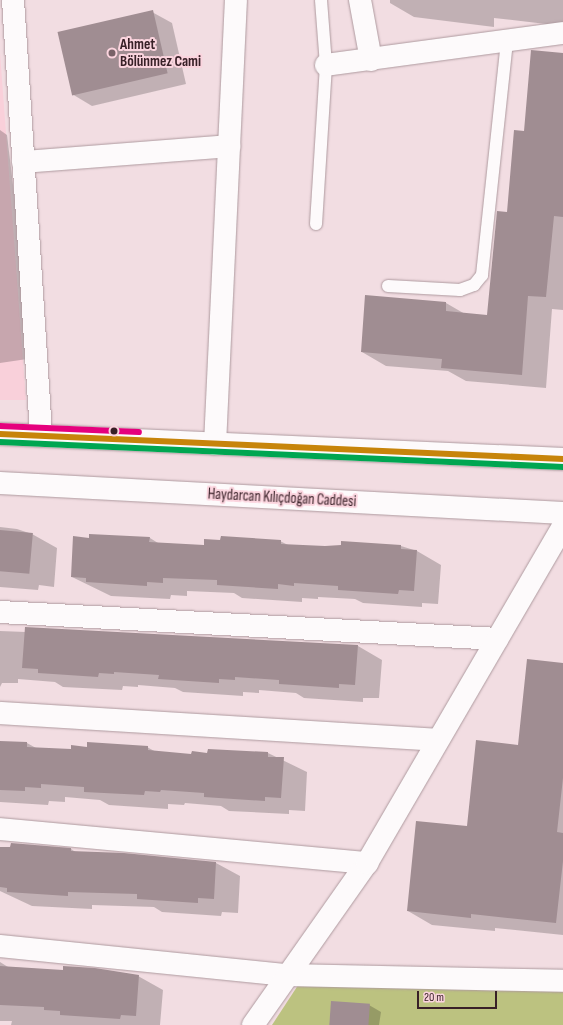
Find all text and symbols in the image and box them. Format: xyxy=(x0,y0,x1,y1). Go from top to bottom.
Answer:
place label: Ahmet Bölünmez Cami xyxy=(120,35,201,70)
marker: Ahmet Bölünmez Cami xyxy=(107,48,117,58)
unlabelled marker xyxy=(109,426,119,436)
street label: Haydarcan Kılıçdoğan Caddesi xyxy=(207,485,357,511)
scale bar xyxy=(419,983,499,1009)
text: 20 m xyxy=(424,990,444,1005)

